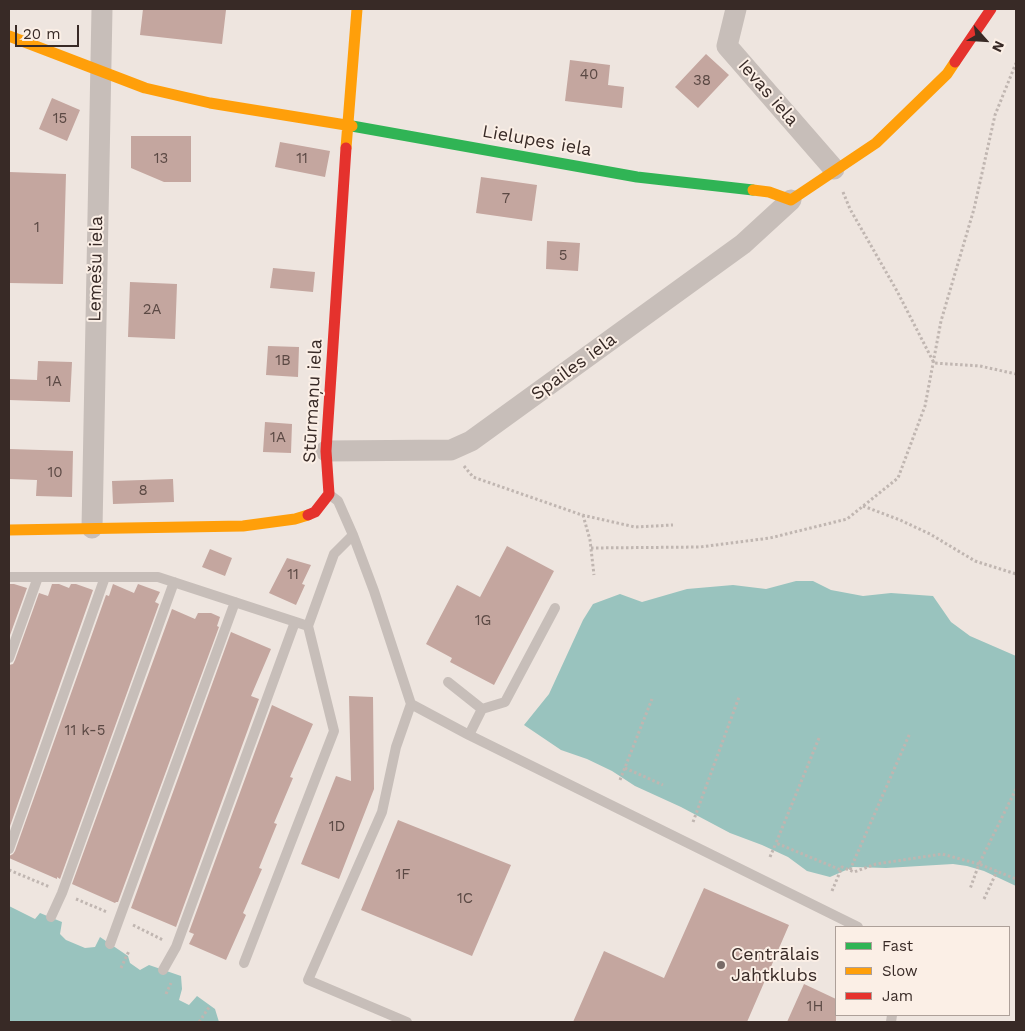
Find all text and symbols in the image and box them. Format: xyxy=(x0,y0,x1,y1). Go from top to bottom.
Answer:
scale bar xyxy=(18,15,81,47)
north arrow xyxy=(960,15,1010,65)
text: 20 m xyxy=(23,25,61,43)
text: N xyxy=(989,38,1008,55)
street label: Ievas iela xyxy=(733,55,803,131)
house number: 40 xyxy=(580,66,598,84)
house number: 38 xyxy=(693,72,711,90)
house number: 15 xyxy=(53,110,67,128)
street label: Lielupes iela xyxy=(481,121,593,161)
house number: 13 xyxy=(154,150,168,168)
house number: 11 xyxy=(296,150,308,168)
house number: 7 xyxy=(502,190,510,208)
street label: Lemešu iela xyxy=(84,216,108,322)
house number: 1 xyxy=(34,219,40,237)
house number: 5 xyxy=(559,247,567,265)
house number: 2A xyxy=(143,301,161,319)
street label: Spailes iela xyxy=(527,329,621,405)
street label: Stūrmaņu iela xyxy=(299,338,327,464)
house number: 1B xyxy=(275,352,291,370)
house number: 1A xyxy=(46,373,62,391)
house number: 1A xyxy=(270,429,286,447)
house number: 10 xyxy=(47,464,63,482)
house number: 8 xyxy=(138,482,148,500)
house number: 11 xyxy=(287,566,299,584)
house number: 1G xyxy=(475,612,491,630)
house number: 11 k-5 xyxy=(65,722,105,740)
house number: 1D xyxy=(329,818,345,836)
house number: 1F xyxy=(396,866,410,884)
house number: 1C xyxy=(457,890,473,908)
legend xyxy=(835,926,1010,1016)
text: Fast xyxy=(882,937,913,955)
place label: Centrālais Jahtklubs xyxy=(731,944,820,986)
marker: Centrālais Jahtklubs xyxy=(715,959,727,971)
text: Slow xyxy=(882,962,918,980)
text: Jam xyxy=(882,987,913,1005)
house number: 1H xyxy=(807,998,823,1016)

